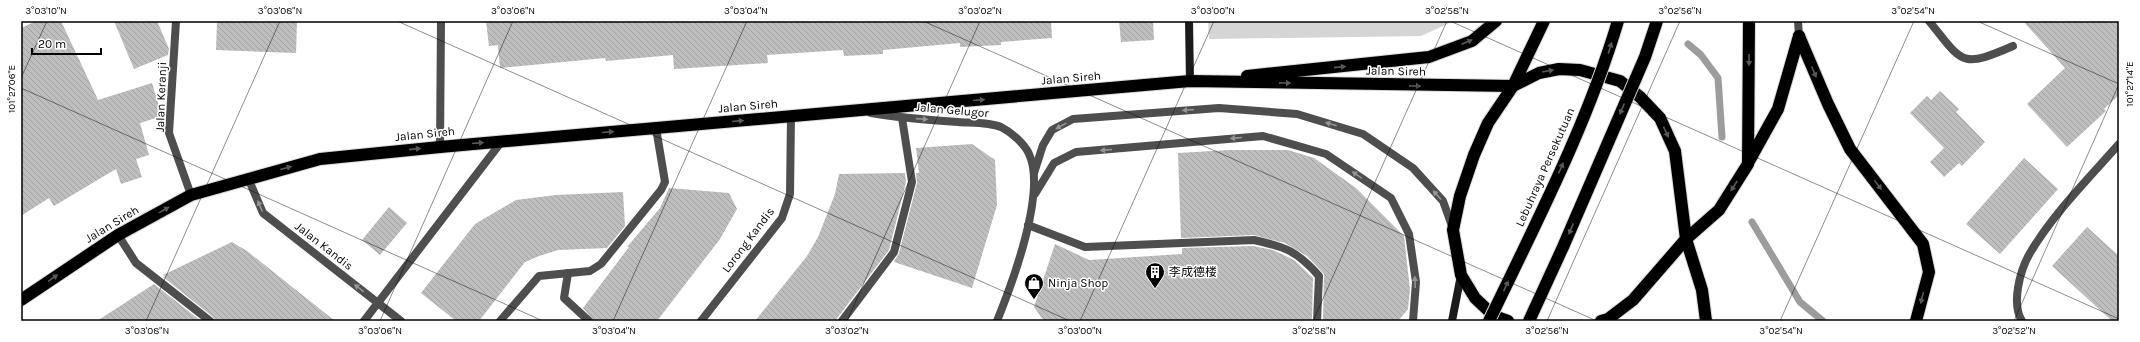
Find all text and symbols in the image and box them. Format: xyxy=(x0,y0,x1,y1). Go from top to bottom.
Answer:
text: 3°03'10"N xyxy=(25,5,67,17)
text: 3°03'08"N xyxy=(258,5,302,17)
text: 3°03'06"N xyxy=(491,5,535,17)
text: 3°03'04"N xyxy=(724,5,768,17)
text: 3°03'02"N xyxy=(958,5,1002,17)
text: 3°03'00"N xyxy=(1191,5,1235,17)
text: 3°02'58"N xyxy=(1425,5,1469,17)
text: 3°02'56"N xyxy=(1658,5,1702,17)
text: 3°02'54"N xyxy=(1891,5,1935,17)
scale bar xyxy=(32,30,101,56)
text: 20 m xyxy=(38,37,66,51)
one-way arrow xyxy=(1462,39,1474,45)
one-way arrow xyxy=(1607,41,1613,53)
one-way arrow xyxy=(1746,54,1752,67)
text: 101°27'14"E xyxy=(2124,61,2136,107)
street label: Jalan Keranji xyxy=(153,62,169,132)
street label: Jalan Sireh xyxy=(1366,63,1426,79)
one-way arrow xyxy=(1334,64,1346,70)
text: 101°27'06"E xyxy=(6,65,18,113)
one-way arrow xyxy=(1811,67,1817,78)
street label: Jalan Sireh xyxy=(1040,68,1102,88)
one-way arrow xyxy=(1542,68,1554,74)
one-way arrow xyxy=(1279,80,1292,86)
one-way arrow xyxy=(1409,83,1422,89)
street label: Jalan Sireh xyxy=(717,96,779,116)
one-way arrow xyxy=(973,96,985,103)
street label: Jalan Gelugor xyxy=(915,100,990,120)
one-way arrow xyxy=(1619,104,1625,115)
street label: Lebuhraya Persekutuan xyxy=(1512,105,1578,229)
one-way arrow xyxy=(1182,107,1194,114)
one-way arrow xyxy=(916,116,928,123)
one-way arrow xyxy=(731,118,744,124)
one-way arrow xyxy=(1324,121,1336,127)
one-way arrow xyxy=(1055,122,1066,129)
street label: Jalan Sireh xyxy=(394,124,456,144)
one-way arrow xyxy=(1664,127,1670,139)
one-way arrow xyxy=(602,129,614,136)
one-way arrow xyxy=(1230,135,1242,141)
one-way arrow xyxy=(472,140,484,147)
one-way arrow xyxy=(409,146,421,153)
one-way arrow xyxy=(1100,146,1112,153)
one-way arrow xyxy=(1558,161,1564,173)
one-way arrow xyxy=(280,165,292,171)
one-way arrow xyxy=(1351,171,1362,179)
one-way arrow xyxy=(1873,179,1882,190)
one-way arrow xyxy=(1730,181,1738,191)
one-way arrow xyxy=(1432,189,1441,200)
one-way arrow xyxy=(257,200,263,211)
street label: Jalan Sireh xyxy=(83,203,141,245)
street label: Lorong Kandis xyxy=(719,205,777,275)
one-way arrow xyxy=(158,207,170,213)
street label: Jalan Kandis xyxy=(292,219,356,273)
one-way arrow xyxy=(1568,223,1574,234)
building icon: 李成德楼 xyxy=(1144,261,1166,289)
place label: 李成德楼 xyxy=(1169,265,1217,279)
shop icon: Ninja Shop xyxy=(1023,272,1045,300)
one-way arrow xyxy=(48,274,58,282)
one-way arrow xyxy=(1412,275,1418,288)
place label: Ninja Shop xyxy=(1048,276,1108,290)
one-way arrow xyxy=(1503,280,1509,291)
one-way arrow xyxy=(354,284,365,293)
one-way arrow xyxy=(1919,292,1925,304)
text: 3°03'08"N xyxy=(125,325,169,337)
text: 3°03'06"N xyxy=(358,325,402,337)
text: 3°03'04"N xyxy=(592,325,636,337)
text: 3°03'02"N xyxy=(825,325,869,337)
text: 3°03'00"N xyxy=(1058,325,1102,337)
text: 3°02'58"N xyxy=(1292,325,1336,337)
text: 3°02'56"N xyxy=(1525,325,1569,337)
text: 3°02'54"N xyxy=(1759,325,1803,337)
text: 3°02'52"N xyxy=(1992,325,2036,337)

